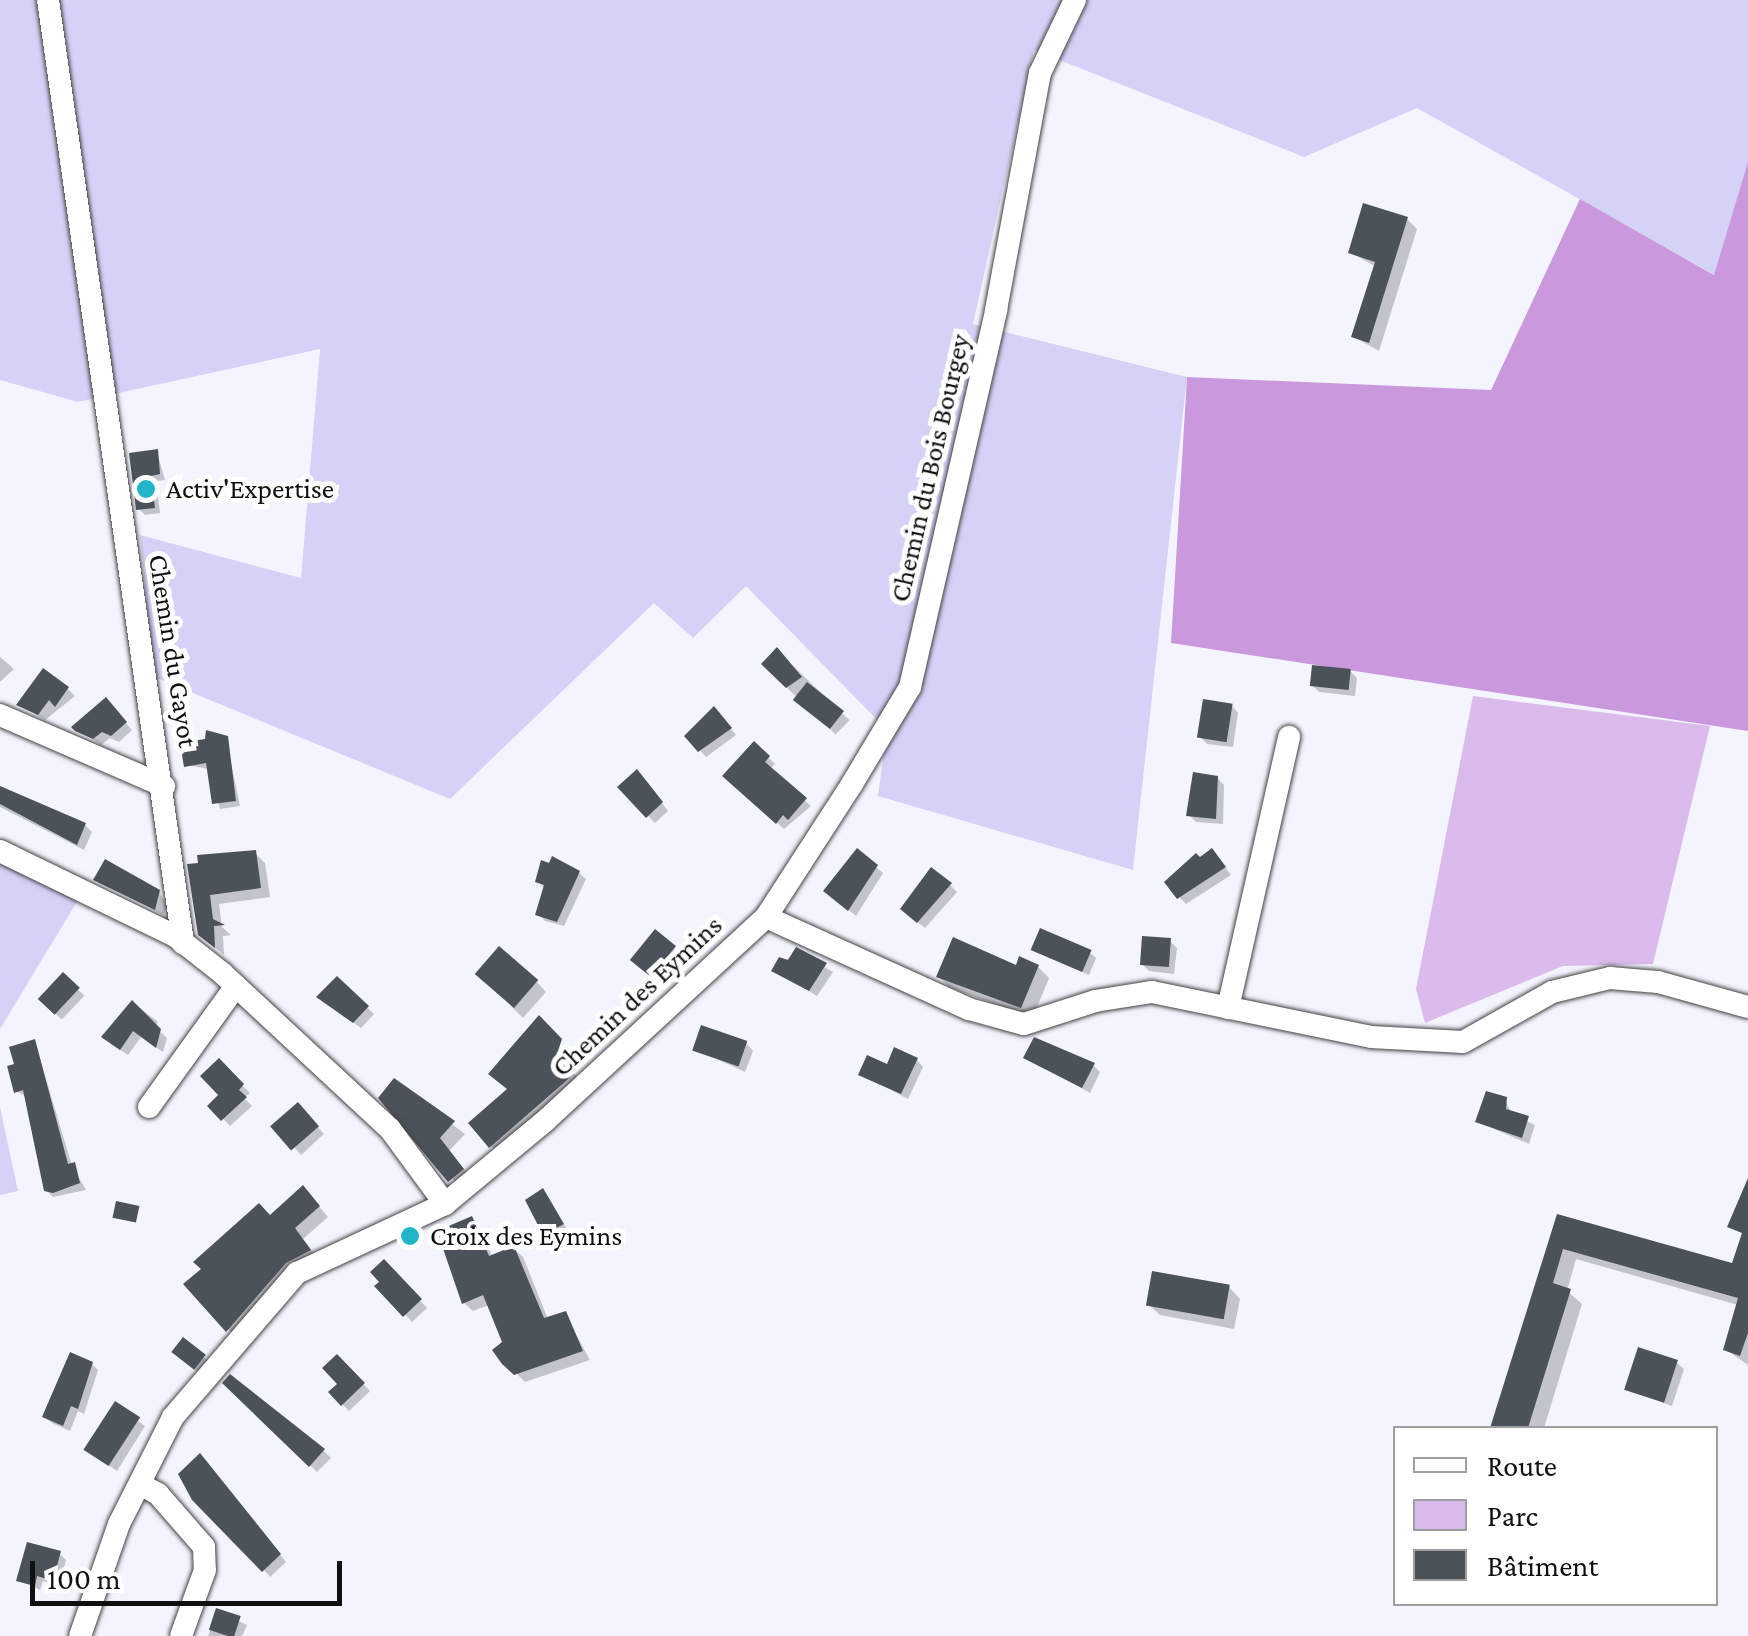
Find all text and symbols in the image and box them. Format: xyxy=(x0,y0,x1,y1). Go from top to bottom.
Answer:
street label: Chemin du Bois Bourgey xyxy=(883,331,977,605)
place label: Activ'Expertise xyxy=(166,472,334,506)
marker: Activ'Expertise xyxy=(135,478,157,500)
street label: Chemin du Gayot xyxy=(141,552,205,750)
street label: Chemin des Eymins xyxy=(545,908,729,1084)
place label: Croix des Eymins xyxy=(430,1219,622,1253)
marker: Croix des Eymins xyxy=(399,1225,421,1247)
legend xyxy=(1393,1426,1718,1606)
text: Route xyxy=(1487,1449,1557,1482)
text: Parc xyxy=(1487,1499,1538,1532)
scale bar xyxy=(35,1541,348,1603)
text: Bâtiment xyxy=(1487,1549,1598,1582)
text: 100 m xyxy=(47,1562,121,1595)

